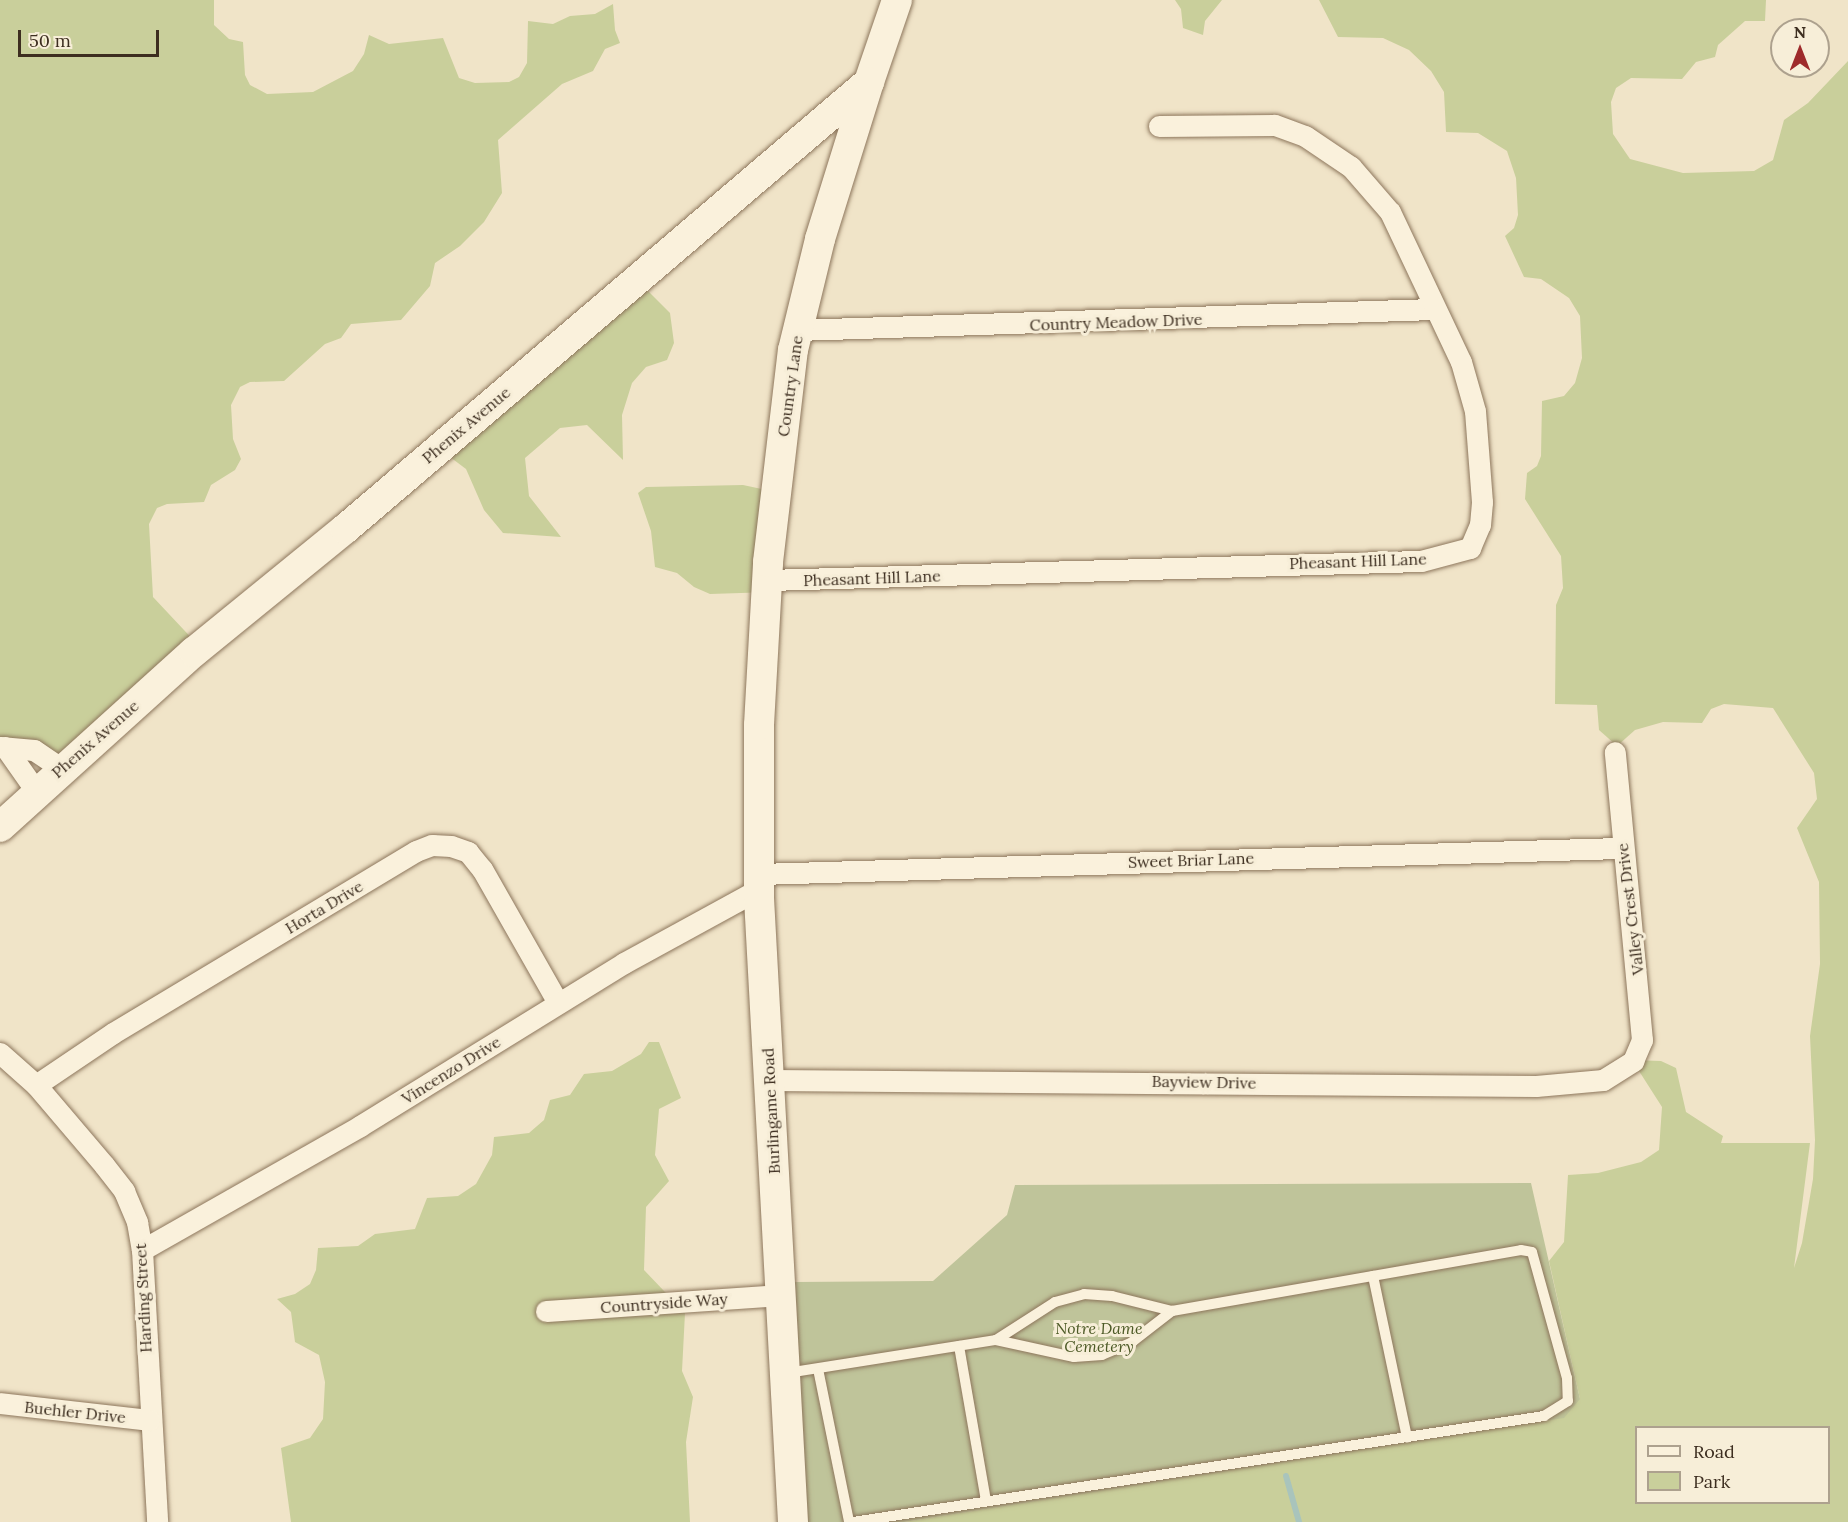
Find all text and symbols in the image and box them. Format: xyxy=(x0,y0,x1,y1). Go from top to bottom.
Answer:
scale bar xyxy=(21,18,162,56)
north arrow xyxy=(1770,18,1830,78)
text: N xyxy=(1794,22,1806,42)
text: 50 m xyxy=(29,29,71,52)
street label: Country Meadow Drive xyxy=(1029,309,1203,335)
street label: Country Lane xyxy=(773,334,807,438)
street label: Phenix Avenue xyxy=(418,383,514,467)
street label: Pheasant Hill Lane xyxy=(1289,549,1427,573)
street label: Pheasant Hill Lane xyxy=(803,566,941,590)
street label: Phenix Avenue xyxy=(48,696,142,782)
street label: Valley Crest Drive xyxy=(1612,842,1648,976)
street label: Sweet Briar Lane xyxy=(1128,848,1254,872)
street label: Horta Drive xyxy=(282,876,366,938)
street label: Vincenzo Drive xyxy=(398,1032,504,1108)
street label: Burlingame Road xyxy=(758,1047,784,1175)
street label: Bayview Drive xyxy=(1151,1071,1257,1093)
street label: Harding Street xyxy=(131,1243,155,1353)
street label: Countryside Way xyxy=(600,1289,728,1317)
park label: Notre Dame Cemetery xyxy=(1055,1318,1143,1356)
street label: Buehler Drive xyxy=(23,1397,127,1427)
legend xyxy=(1635,1426,1830,1504)
text: Road xyxy=(1693,1440,1735,1463)
text: Park xyxy=(1693,1470,1730,1493)

